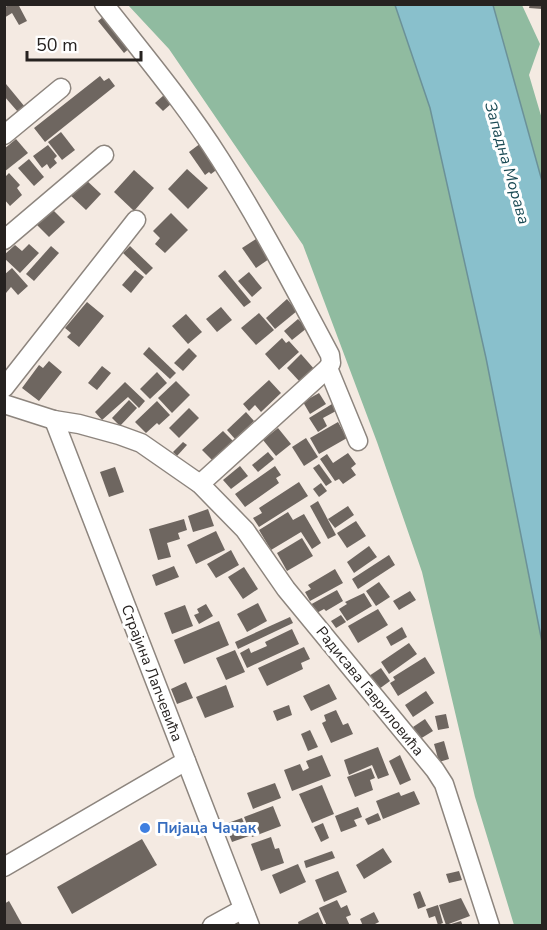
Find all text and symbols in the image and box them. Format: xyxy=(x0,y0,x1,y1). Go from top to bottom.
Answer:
scale bar xyxy=(27,24,141,62)
text: 50 m xyxy=(36,33,78,57)
water label: Западна Морава xyxy=(479,99,535,227)
street label: Страјина Лапчевића xyxy=(117,602,187,744)
street label: Радисава Гавриловића xyxy=(311,622,429,760)
place label: Пијаца Чачак xyxy=(157,818,257,838)
marker: Пијаца Чачак xyxy=(138,821,152,835)

